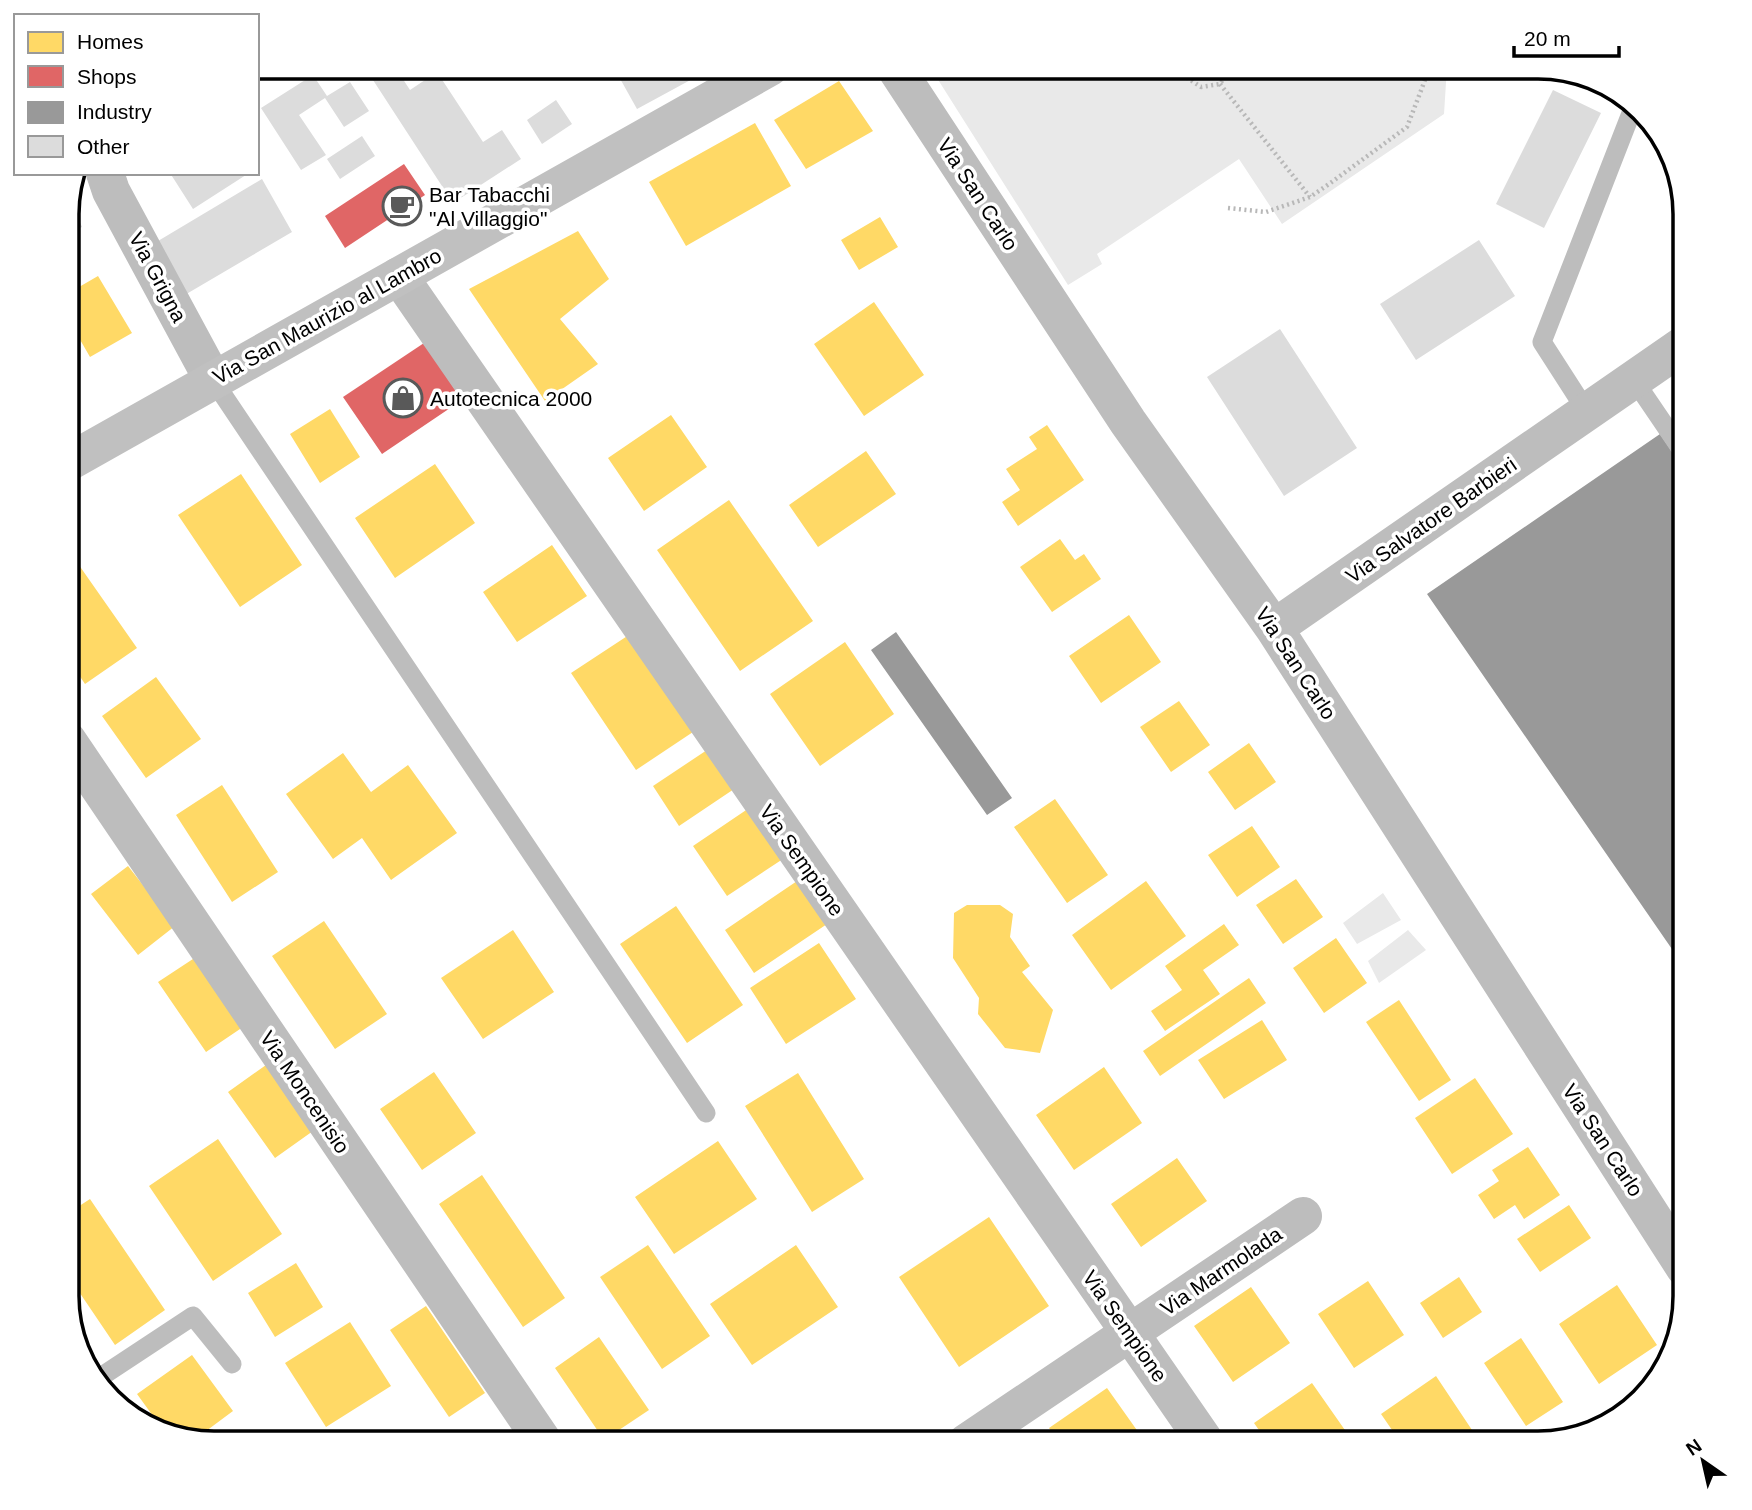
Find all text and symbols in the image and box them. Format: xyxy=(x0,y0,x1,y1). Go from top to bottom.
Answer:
legend xyxy=(14,14,259,175)
scale bar xyxy=(1514,14,1619,58)
text: 20 m xyxy=(1524,27,1571,50)
text: Homes xyxy=(77,30,144,53)
text: Shops xyxy=(77,65,137,88)
text: Industry xyxy=(77,100,152,123)
street label: Via San Carlo xyxy=(933,134,1023,254)
text: Other xyxy=(77,135,130,158)
place label: Bar Tabacchi "Al Villaggio" xyxy=(429,183,550,230)
cafe icon: Bar Tabacchi "Al Villaggio" xyxy=(381,185,423,227)
street label: Via Grigna xyxy=(125,228,192,326)
street label: Via San Maurizio al Lambro xyxy=(209,244,445,388)
shop icon: Autotecnica 2000 xyxy=(382,377,424,419)
place label: Autotecnica 2000 xyxy=(430,387,592,410)
street label: Via Salvatore Barbieri xyxy=(1341,452,1521,588)
street label: Via San Carlo xyxy=(1251,603,1341,723)
street label: Via Sempione xyxy=(755,800,849,920)
street label: Via Moncenisio xyxy=(256,1027,354,1157)
street label: Via San Carlo xyxy=(1558,1080,1648,1200)
street label: Via Marmolada xyxy=(1156,1222,1286,1320)
street label: Via Sempione xyxy=(1078,1266,1172,1386)
north arrow xyxy=(1668,1426,1738,1496)
text: N xyxy=(1682,1435,1705,1460)

